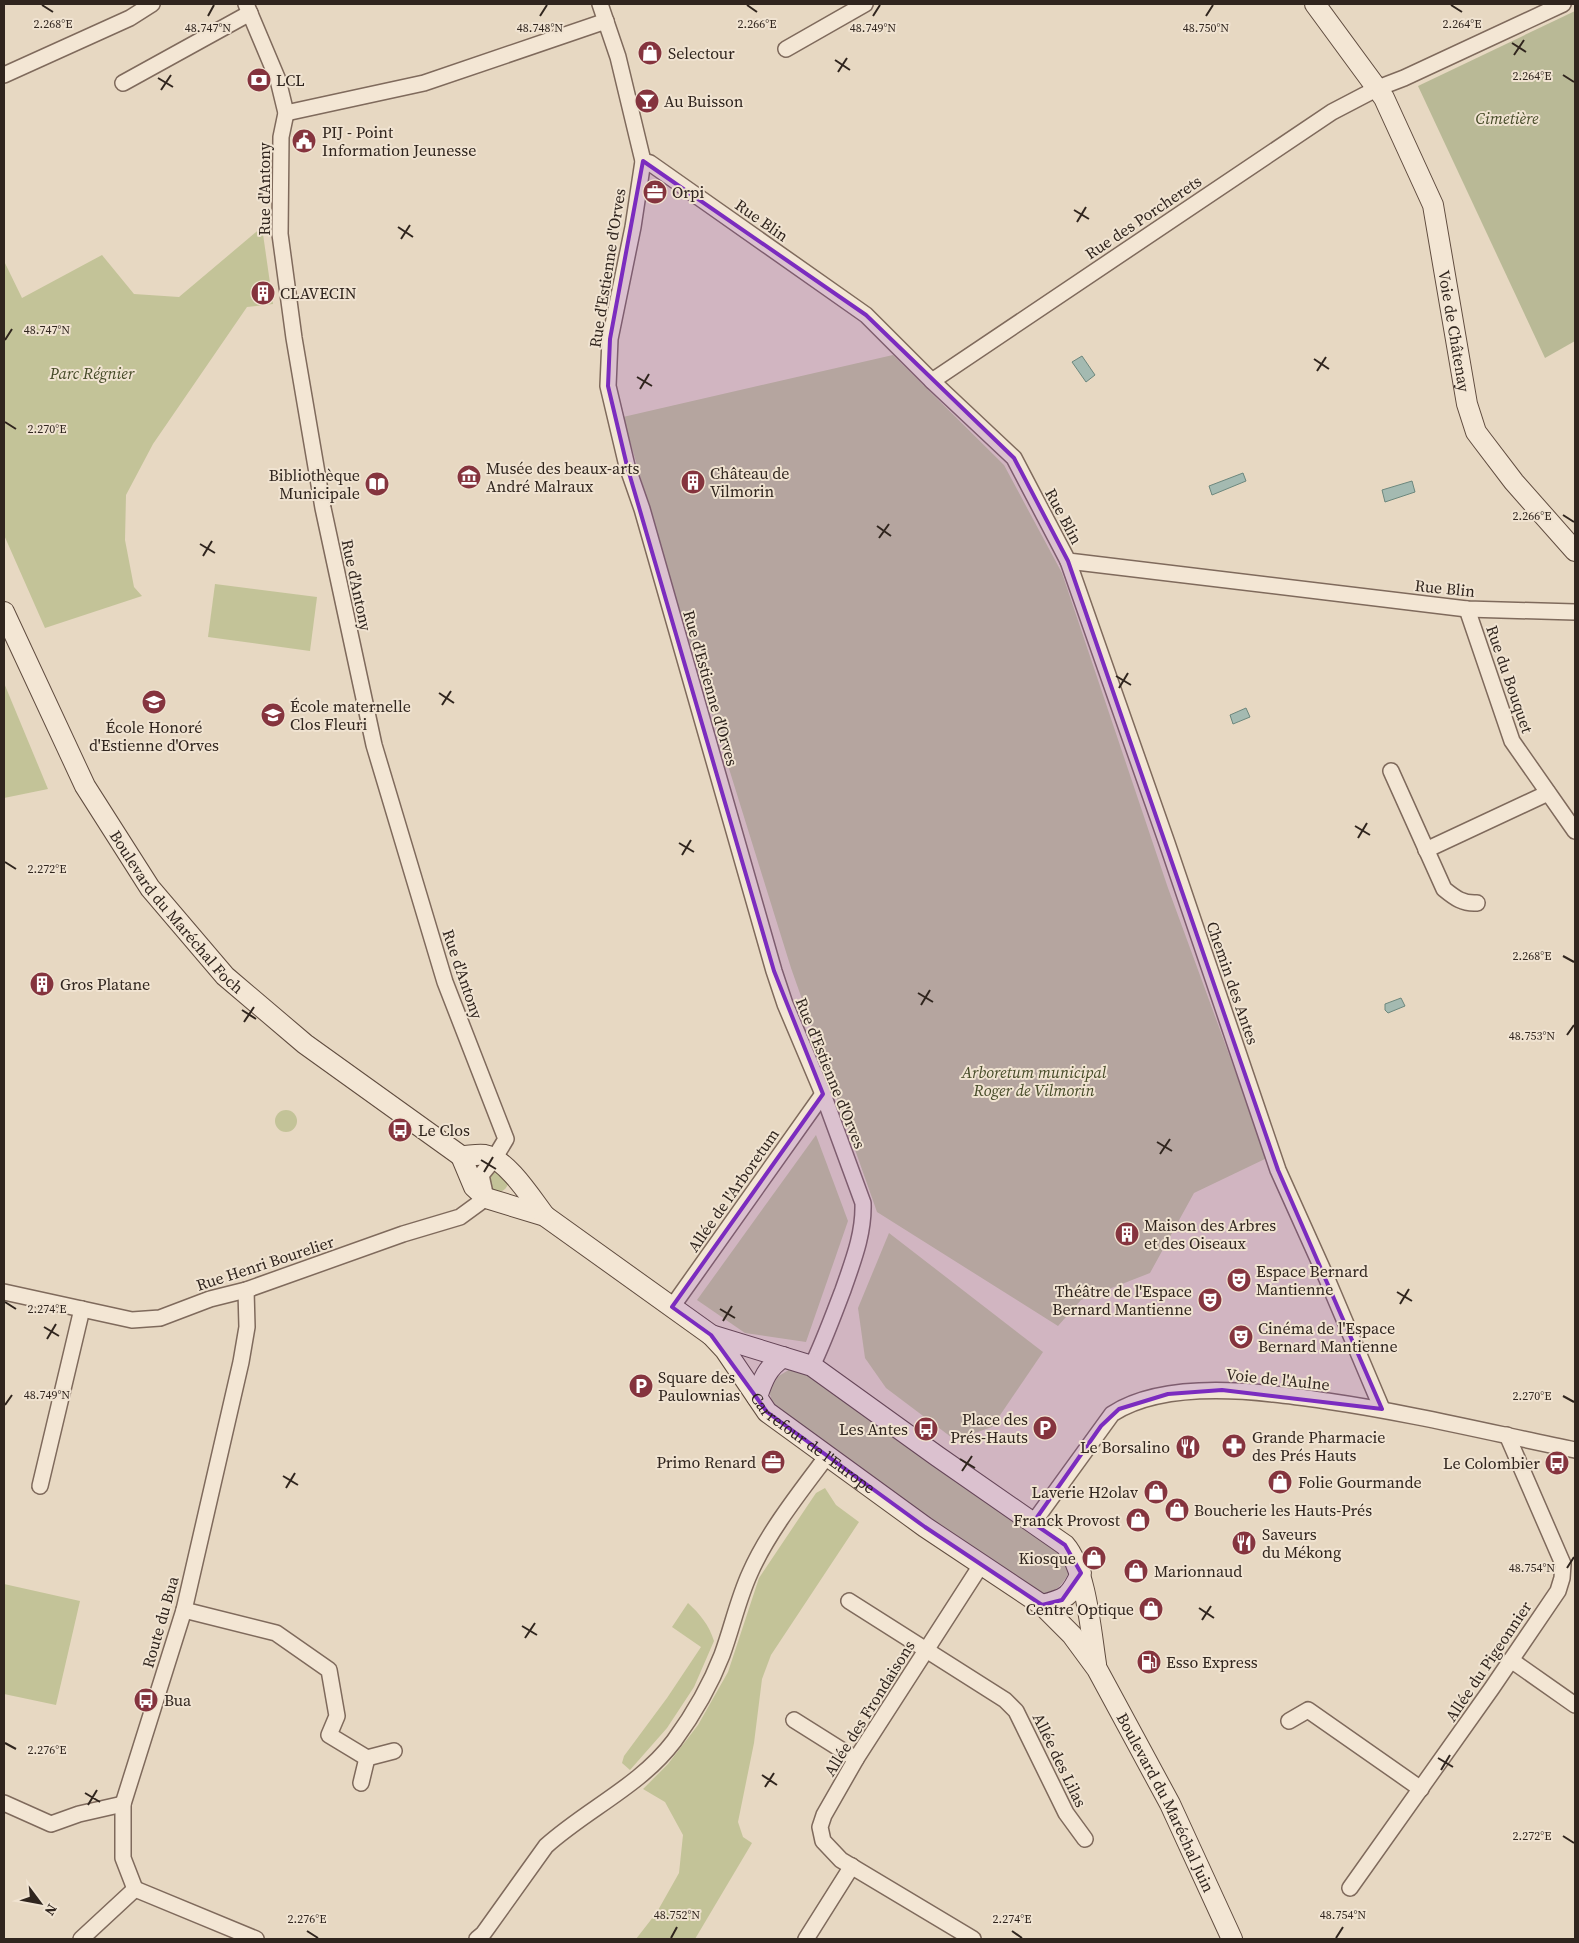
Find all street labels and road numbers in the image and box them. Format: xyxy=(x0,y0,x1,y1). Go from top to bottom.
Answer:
street label: Rue d'Antony xyxy=(253,142,275,236)
street label: Rue des Porcherets xyxy=(1080,170,1206,264)
street label: Rue d'Estienne d'Orves xyxy=(584,187,630,349)
street label: Rue Blin xyxy=(731,194,793,247)
street label: Voie de Châtenay xyxy=(1433,268,1476,394)
street label: Rue Blin xyxy=(1040,484,1088,548)
street label: Rue d'Antony xyxy=(337,537,378,634)
street label: Rue Blin xyxy=(1414,574,1476,602)
street label: Rue d'Estienne d'Orves xyxy=(678,607,744,769)
street label: Rue du Bouquet xyxy=(1481,622,1539,737)
street label: Boulevard du Maréchal Foch xyxy=(105,826,249,998)
street label: Chemin des Antes xyxy=(1202,918,1264,1048)
street label: Rue d'Antony xyxy=(437,926,489,1022)
street label: Rue d'Estienne d'Orves xyxy=(791,994,871,1152)
street label: Allée de l'Arboretum xyxy=(682,1124,784,1256)
street label: Rue Henri Bourelier xyxy=(193,1230,337,1296)
street label: Voie de l'Aulne xyxy=(1225,1363,1331,1395)
street label: Carrefour de l'Europe xyxy=(746,1388,880,1498)
street label: Route du Bua xyxy=(136,1573,184,1670)
street label: Allée du Pigeonnier xyxy=(1440,1596,1537,1725)
street label: Allée des Frondaisons xyxy=(818,1636,920,1780)
street label: Allée des Lilas xyxy=(1028,1709,1092,1811)
street label: Boulevard du Maréchal Juin xyxy=(1112,1709,1220,1896)

